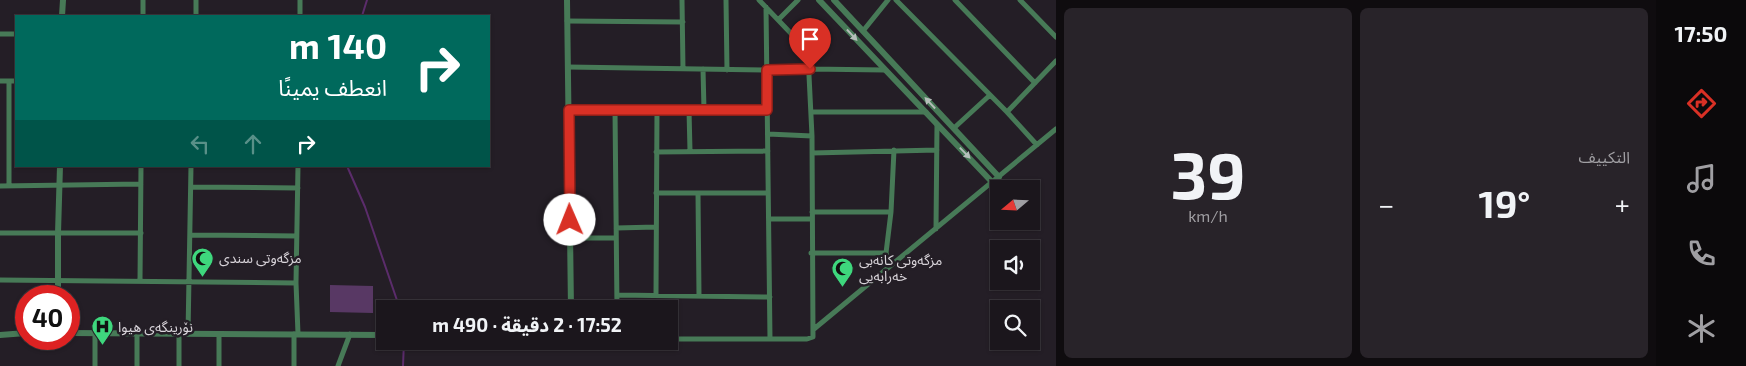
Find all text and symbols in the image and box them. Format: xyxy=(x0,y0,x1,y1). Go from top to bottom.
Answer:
pin xyxy=(789,18,831,69)
text: 17:50 xyxy=(1675,20,1727,46)
text: 140 m xyxy=(289,24,387,66)
icon: arrive xyxy=(796,25,824,53)
one-way arrow xyxy=(846,29,858,41)
icon: right xyxy=(405,35,470,100)
text: انعطف يمينًا xyxy=(278,74,387,100)
icon: directions xyxy=(1684,86,1719,121)
one-way arrow xyxy=(924,97,936,109)
icon: left xyxy=(186,130,214,158)
icon: ahead xyxy=(239,130,267,158)
icon: right xyxy=(292,130,320,158)
text: 39 xyxy=(1170,134,1246,212)
one-way arrow xyxy=(958,147,970,159)
text: التكييف xyxy=(1578,147,1630,166)
icon: music xyxy=(1684,161,1719,196)
north arrow xyxy=(990,180,1040,230)
map controls xyxy=(990,180,1040,350)
text: 19° xyxy=(1479,180,1530,226)
text: − xyxy=(1378,187,1394,221)
text: + xyxy=(1615,187,1630,221)
position arrow xyxy=(543,193,595,245)
text: km/h xyxy=(1188,206,1228,225)
icon: phone xyxy=(1684,236,1719,271)
button: sound xyxy=(990,240,1040,290)
mosque icon: مزگەوتی سندی xyxy=(191,246,215,277)
place label: مزگەوتی سندی xyxy=(219,249,302,267)
place label: مزگەوتی کانەبی خەرابەیی xyxy=(859,251,942,285)
mosque icon: مزگەوتی کانەبی خەرابەیی xyxy=(831,256,855,287)
speed limit sign: 40 xyxy=(15,285,80,350)
button: search xyxy=(990,300,1040,350)
icon: climate xyxy=(1684,311,1719,346)
text: 17:52 · 2 دقيقة · 490 m xyxy=(432,313,622,336)
hospital icon: نۆرینگەی هیوا xyxy=(90,315,114,346)
place label: نۆرینگەی هیوا xyxy=(118,318,193,336)

